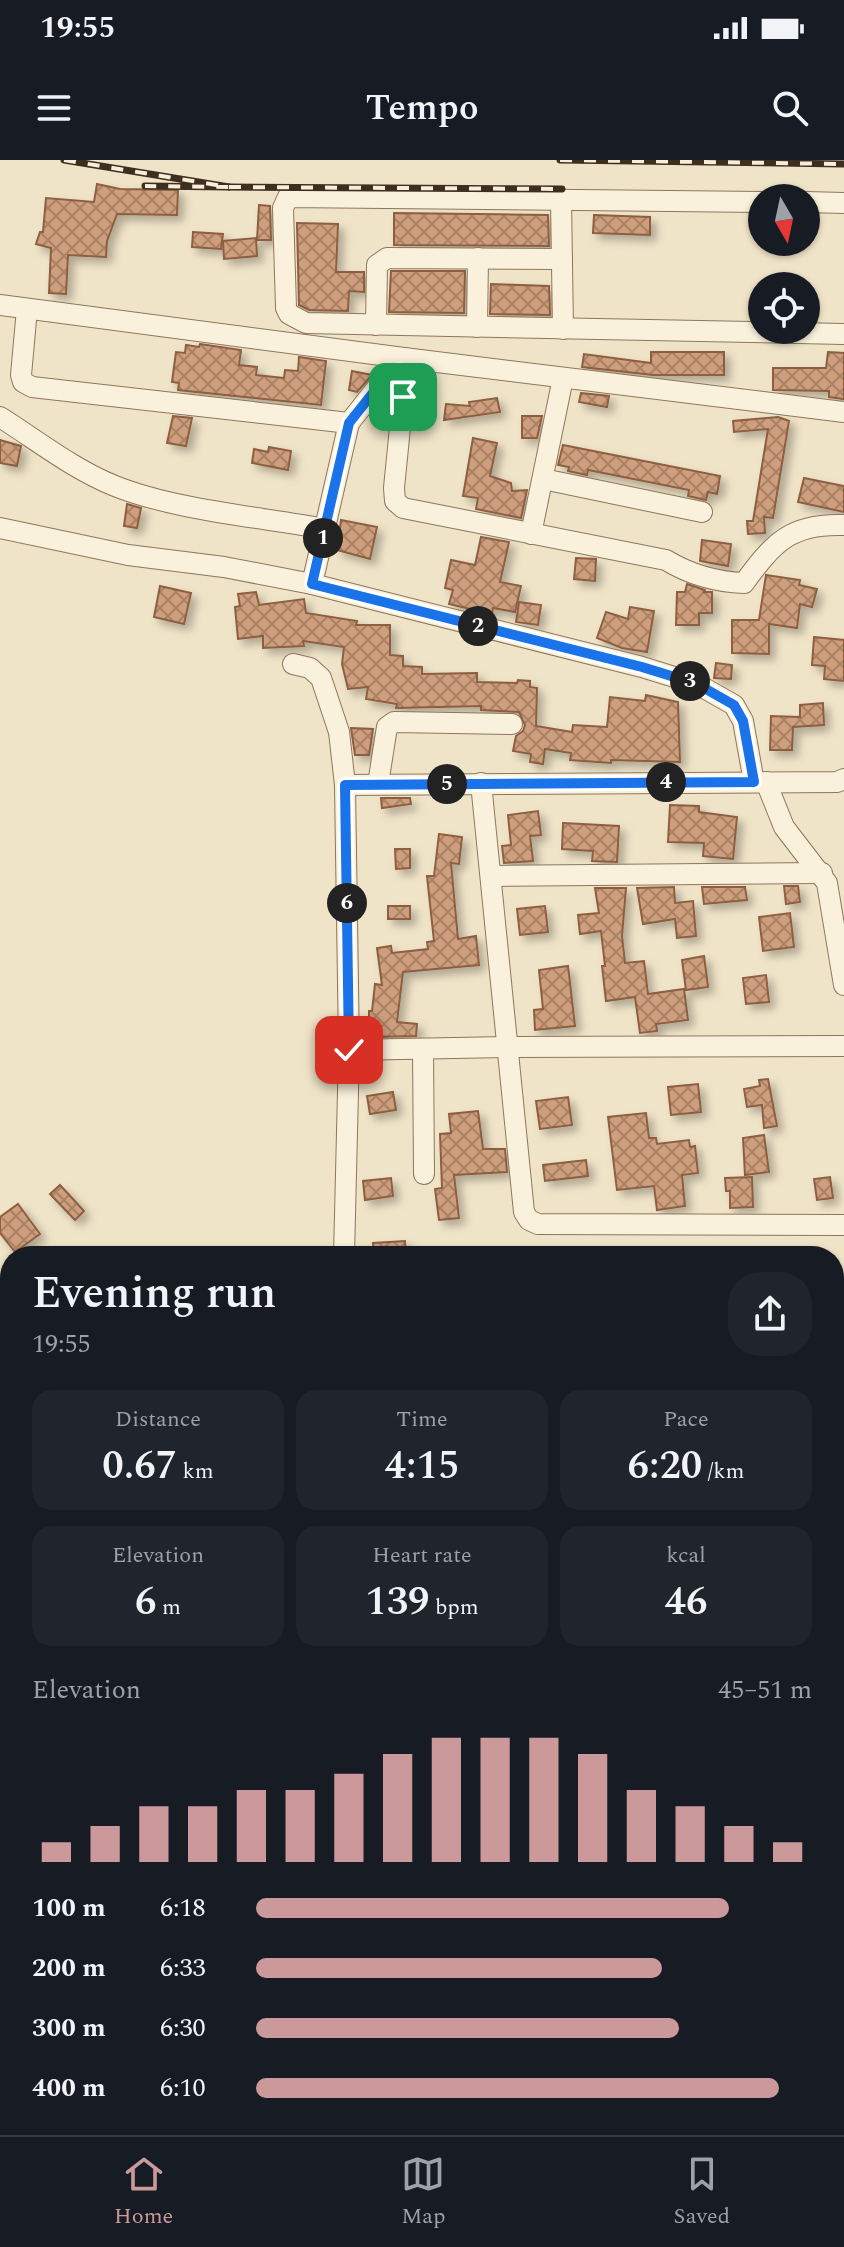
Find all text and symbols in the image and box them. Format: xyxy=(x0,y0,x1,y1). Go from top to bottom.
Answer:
text: 19:55 xyxy=(40,5,115,51)
text: Tempo xyxy=(365,81,479,136)
icon: menu xyxy=(32,86,76,130)
icon: search xyxy=(768,86,812,130)
north arrow xyxy=(748,184,820,256)
map controls xyxy=(748,184,820,344)
button: locate xyxy=(748,272,820,344)
pin xyxy=(369,363,437,431)
icon: arrive xyxy=(381,375,425,419)
pin: 1 xyxy=(303,518,343,558)
text: 1 xyxy=(317,521,329,554)
pin: 2 xyxy=(458,606,498,646)
text: 2 xyxy=(472,609,484,642)
pin: 3 xyxy=(670,661,710,701)
text: 3 xyxy=(684,664,696,697)
pin: 4 xyxy=(646,762,686,802)
pin: 5 xyxy=(427,764,467,804)
text: 4 xyxy=(660,765,672,798)
text: 5 xyxy=(441,767,453,800)
pin: 6 xyxy=(327,883,367,923)
text: 6 xyxy=(341,886,353,919)
pin xyxy=(315,1016,383,1084)
icon: check xyxy=(327,1028,371,1072)
text: Evening run xyxy=(32,1260,276,1327)
button: share xyxy=(728,1272,812,1356)
text: 19:55 xyxy=(32,1324,91,1364)
text: Distance xyxy=(115,1403,201,1436)
text: Time xyxy=(396,1403,448,1436)
text: Pace xyxy=(663,1403,709,1436)
text: 0.67 xyxy=(102,1436,177,1497)
text: 4:15 xyxy=(385,1436,459,1497)
text: 6:20 xyxy=(628,1436,702,1497)
text: km xyxy=(177,1455,214,1488)
text: /km xyxy=(702,1455,744,1488)
text: Elevation xyxy=(112,1539,204,1572)
text: Heart rate xyxy=(372,1539,472,1572)
text: kcal xyxy=(666,1539,706,1572)
text: 6 xyxy=(135,1572,157,1633)
text: 139 xyxy=(365,1572,430,1633)
text: 46 xyxy=(665,1572,707,1633)
text: m xyxy=(157,1591,181,1624)
text: bpm xyxy=(430,1591,479,1624)
text: Elevation xyxy=(32,1670,141,1710)
text: 45–51 m xyxy=(718,1670,812,1710)
text: 100 m xyxy=(32,1888,106,1928)
text: 6:18 xyxy=(160,1888,206,1928)
text: 200 m xyxy=(32,1948,106,1988)
text: 6:33 xyxy=(160,1948,206,1988)
text: 300 m xyxy=(32,2008,106,2048)
text: 6:30 xyxy=(160,2008,206,2048)
text: 400 m xyxy=(32,2068,106,2108)
text: 6:10 xyxy=(160,2068,206,2108)
tab: Home xyxy=(114,2152,173,2233)
tab: Map xyxy=(401,2152,446,2233)
tab: Saved xyxy=(674,2152,730,2233)

